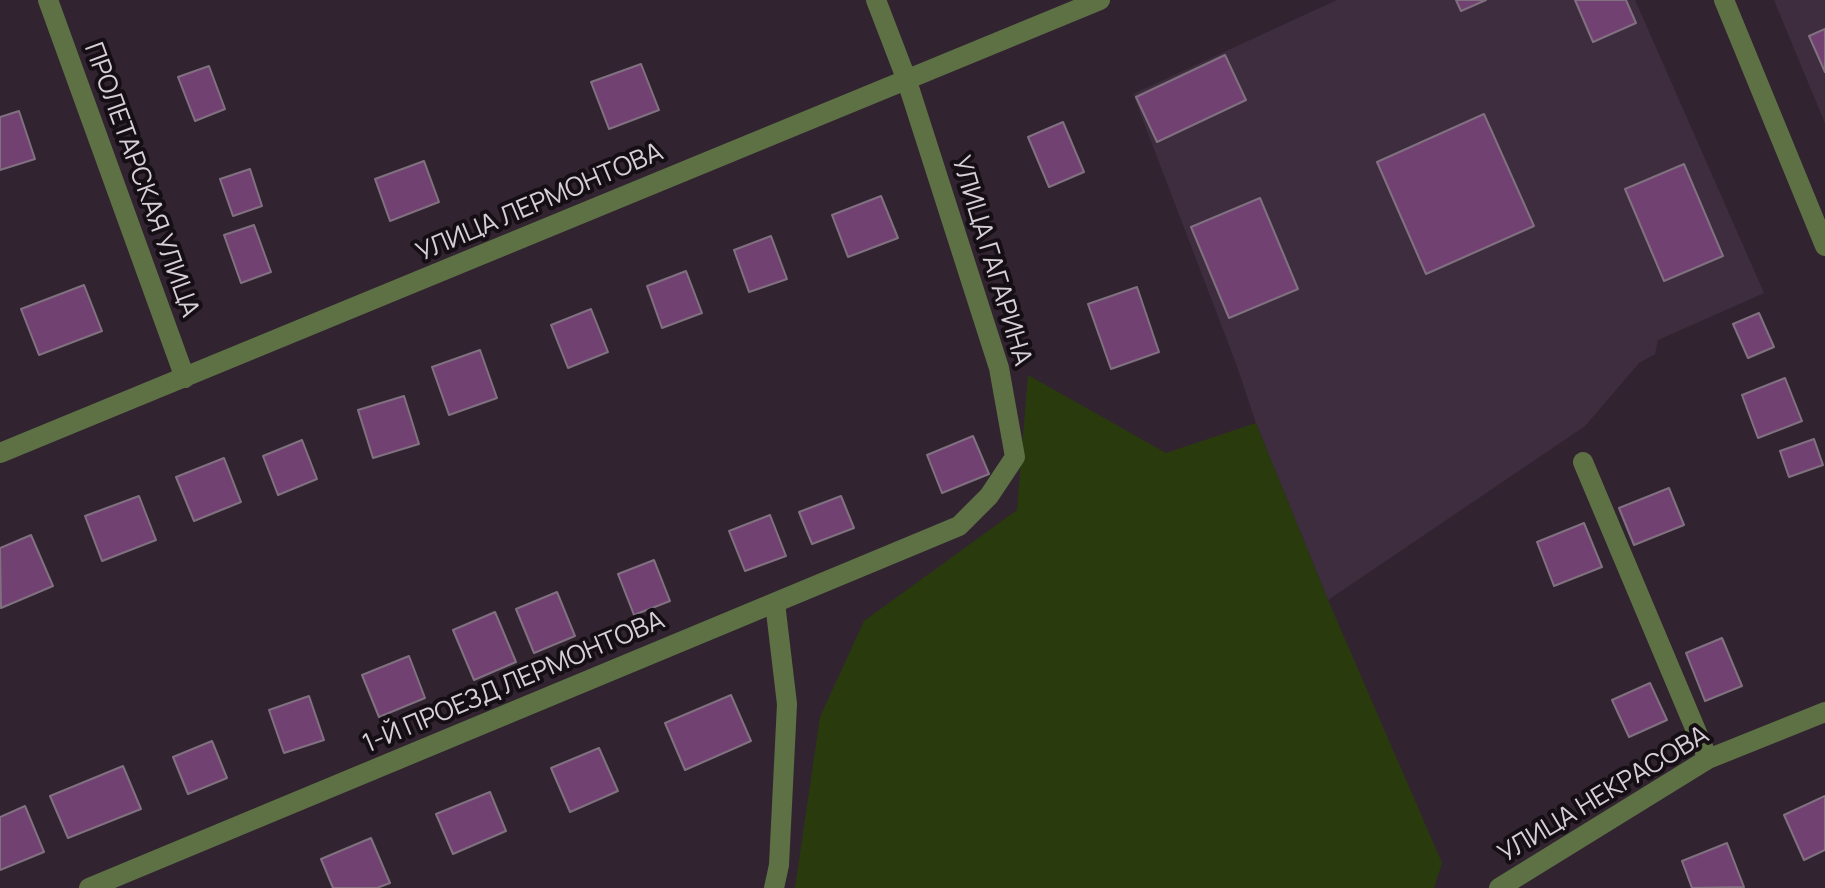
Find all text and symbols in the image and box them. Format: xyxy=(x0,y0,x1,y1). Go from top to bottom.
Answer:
street label: ПРОЛЕТАРСКАЯ УЛИЦА xyxy=(77,39,205,321)
street label: УЛИЦА ЛЕРМОНТОВА xyxy=(412,137,668,269)
street label: УЛИЦА ГАГАРИНА xyxy=(944,152,1038,370)
street label: 1-Й ПРОЕЗД ЛЕРМОНТОВА xyxy=(359,605,669,761)
street label: УЛИЦА НЕКРАСОВА xyxy=(1493,720,1715,870)

